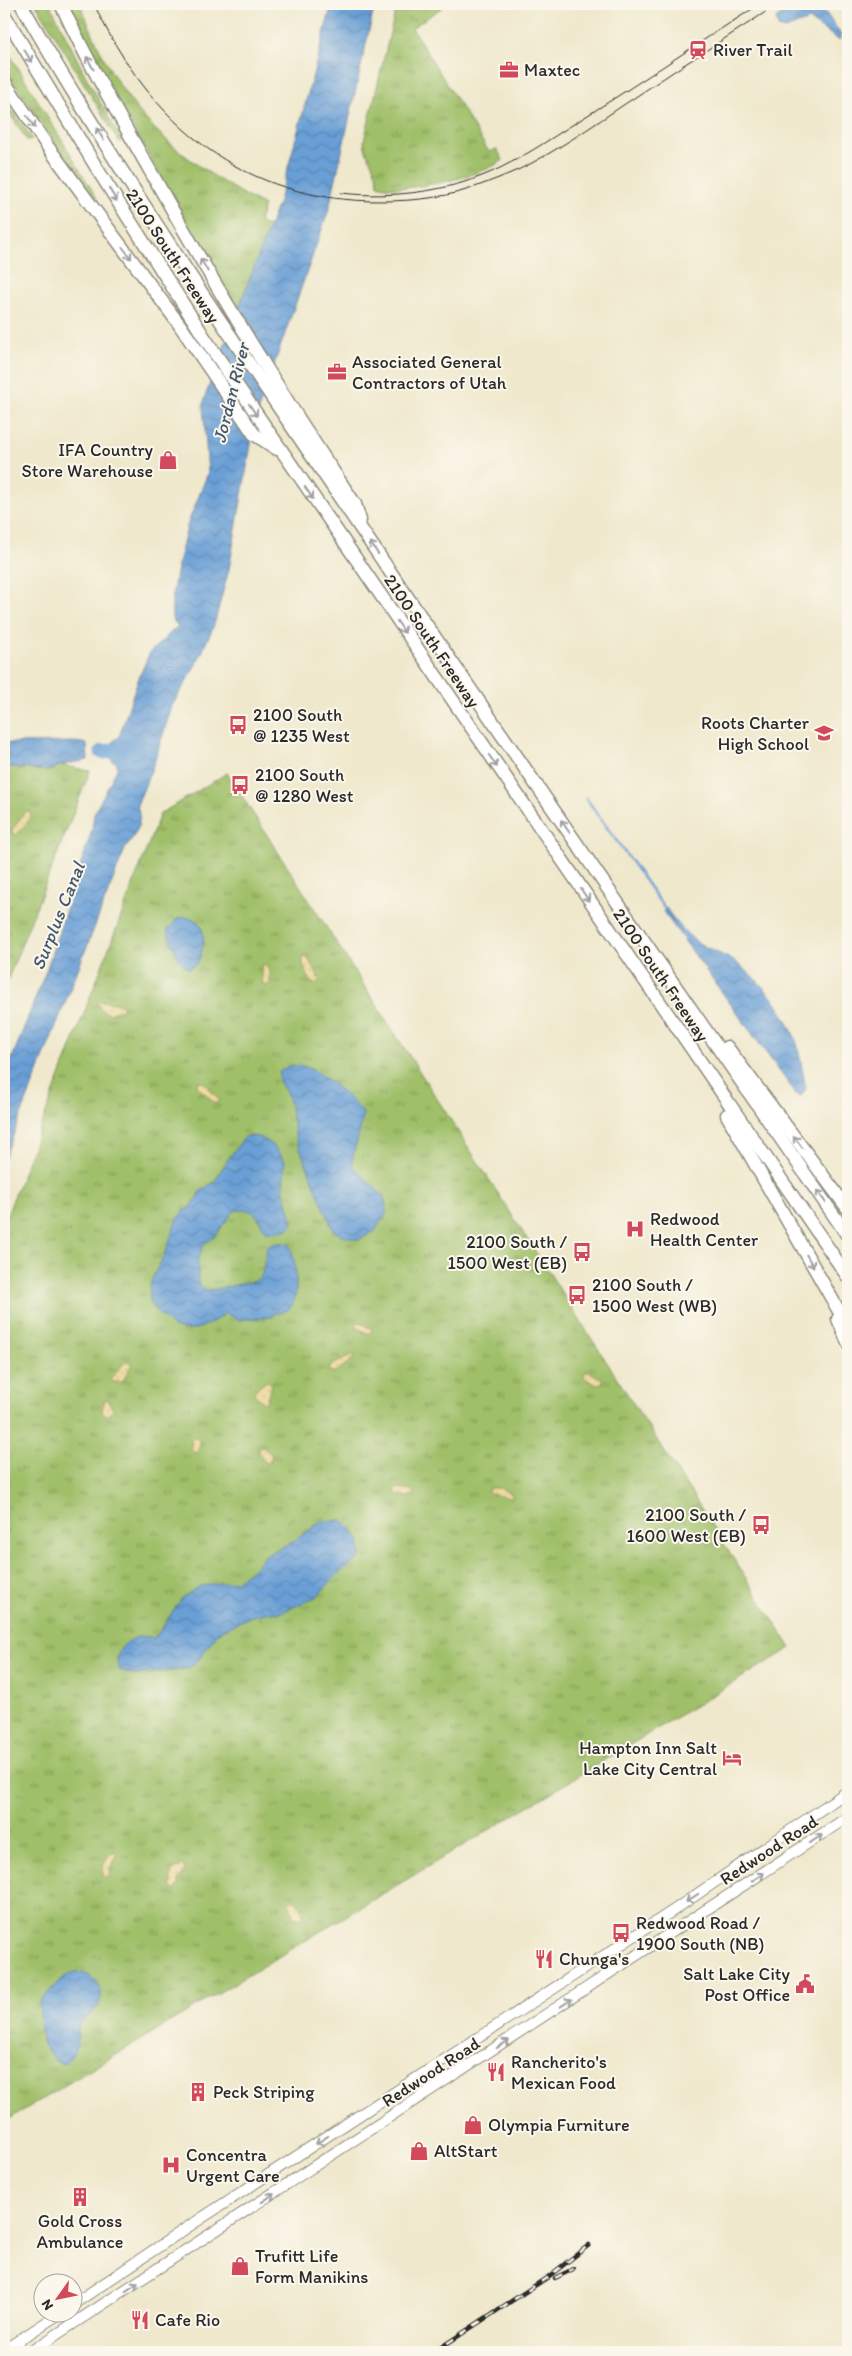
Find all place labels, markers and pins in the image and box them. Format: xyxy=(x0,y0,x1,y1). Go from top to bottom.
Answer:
station icon: River Trail xyxy=(687,39,709,61)
place label: River Trail xyxy=(713,39,793,61)
office icon: Maxtec xyxy=(498,59,520,81)
place label: Maxtec xyxy=(524,59,580,81)
place label: Associated General Contractors of Utah xyxy=(352,351,507,394)
office icon: Associated General Contractors of Utah xyxy=(326,361,348,383)
place label: IFA Country Store Warehouse xyxy=(22,439,154,482)
shop icon: IFA Country Store Warehouse xyxy=(157,449,179,471)
place label: 2100 South @ 1235 West xyxy=(253,704,350,747)
place label: Roots Charter High School xyxy=(701,712,810,755)
bus stop icon: 2100 South @ 1235 West xyxy=(227,714,249,736)
school or university icon: Roots Charter High School xyxy=(813,722,835,744)
place label: 2100 South @ 1280 West xyxy=(255,764,354,807)
bus stop icon: 2100 South @ 1280 West xyxy=(229,774,251,796)
place label: Redwood Health Center xyxy=(650,1208,759,1251)
hospital icon: Redwood Health Center xyxy=(624,1218,646,1240)
place label: 2100 South / 1500 West (EB) xyxy=(448,1231,567,1274)
bus stop icon: 2100 South / 1500 West (EB) xyxy=(571,1241,593,1263)
place label: 2100 South / 1500 West (WB) xyxy=(592,1274,717,1317)
bus stop icon: 2100 South / 1500 West (WB) xyxy=(566,1284,588,1306)
place label: 2100 South / 1600 West (EB) xyxy=(626,1504,746,1547)
bus stop icon: 2100 South / 1600 West (EB) xyxy=(750,1514,772,1536)
place label: Hampton Inn Salt Lake City Central xyxy=(579,1737,717,1780)
hotel icon: Hampton Inn Salt Lake City Central xyxy=(721,1747,743,1769)
place label: Redwood Road / 1900 South (NB) xyxy=(636,1912,764,1955)
bus stop icon: Redwood Road / 1900 South (NB) xyxy=(610,1922,632,1944)
restaurant icon: Chunga's xyxy=(533,1948,555,1970)
place label: Chunga's xyxy=(559,1948,629,1970)
place label: Salt Lake City Post Office xyxy=(683,1963,791,2006)
public building icon: Salt Lake City Post Office xyxy=(794,1973,816,1995)
place label: Rancherito's Mexican Food xyxy=(511,2051,616,2094)
restaurant icon: Rancherito's Mexican Food xyxy=(485,2061,507,2083)
building icon: Peck Striping xyxy=(187,2081,209,2103)
place label: Peck Striping xyxy=(213,2081,315,2103)
shop icon: Olympia Furniture xyxy=(462,2114,484,2136)
place label: Olympia Furniture xyxy=(488,2114,630,2136)
shop icon: AltStart xyxy=(408,2140,430,2162)
place label: AltStart xyxy=(434,2140,498,2162)
place label: Concentra Urgent Care xyxy=(186,2144,280,2187)
hospital icon: Concentra Urgent Care xyxy=(160,2154,182,2176)
building icon: Gold Cross Ambulance xyxy=(69,2186,91,2208)
place label: Gold Cross Ambulance xyxy=(37,2210,123,2253)
place label: Trufitt Life Form Manikins xyxy=(255,2245,368,2288)
shop icon: Trufitt Life Form Manikins xyxy=(229,2255,251,2277)
restaurant icon: Cafe Rio xyxy=(129,2309,151,2331)
place label: Cafe Rio xyxy=(155,2309,220,2331)

